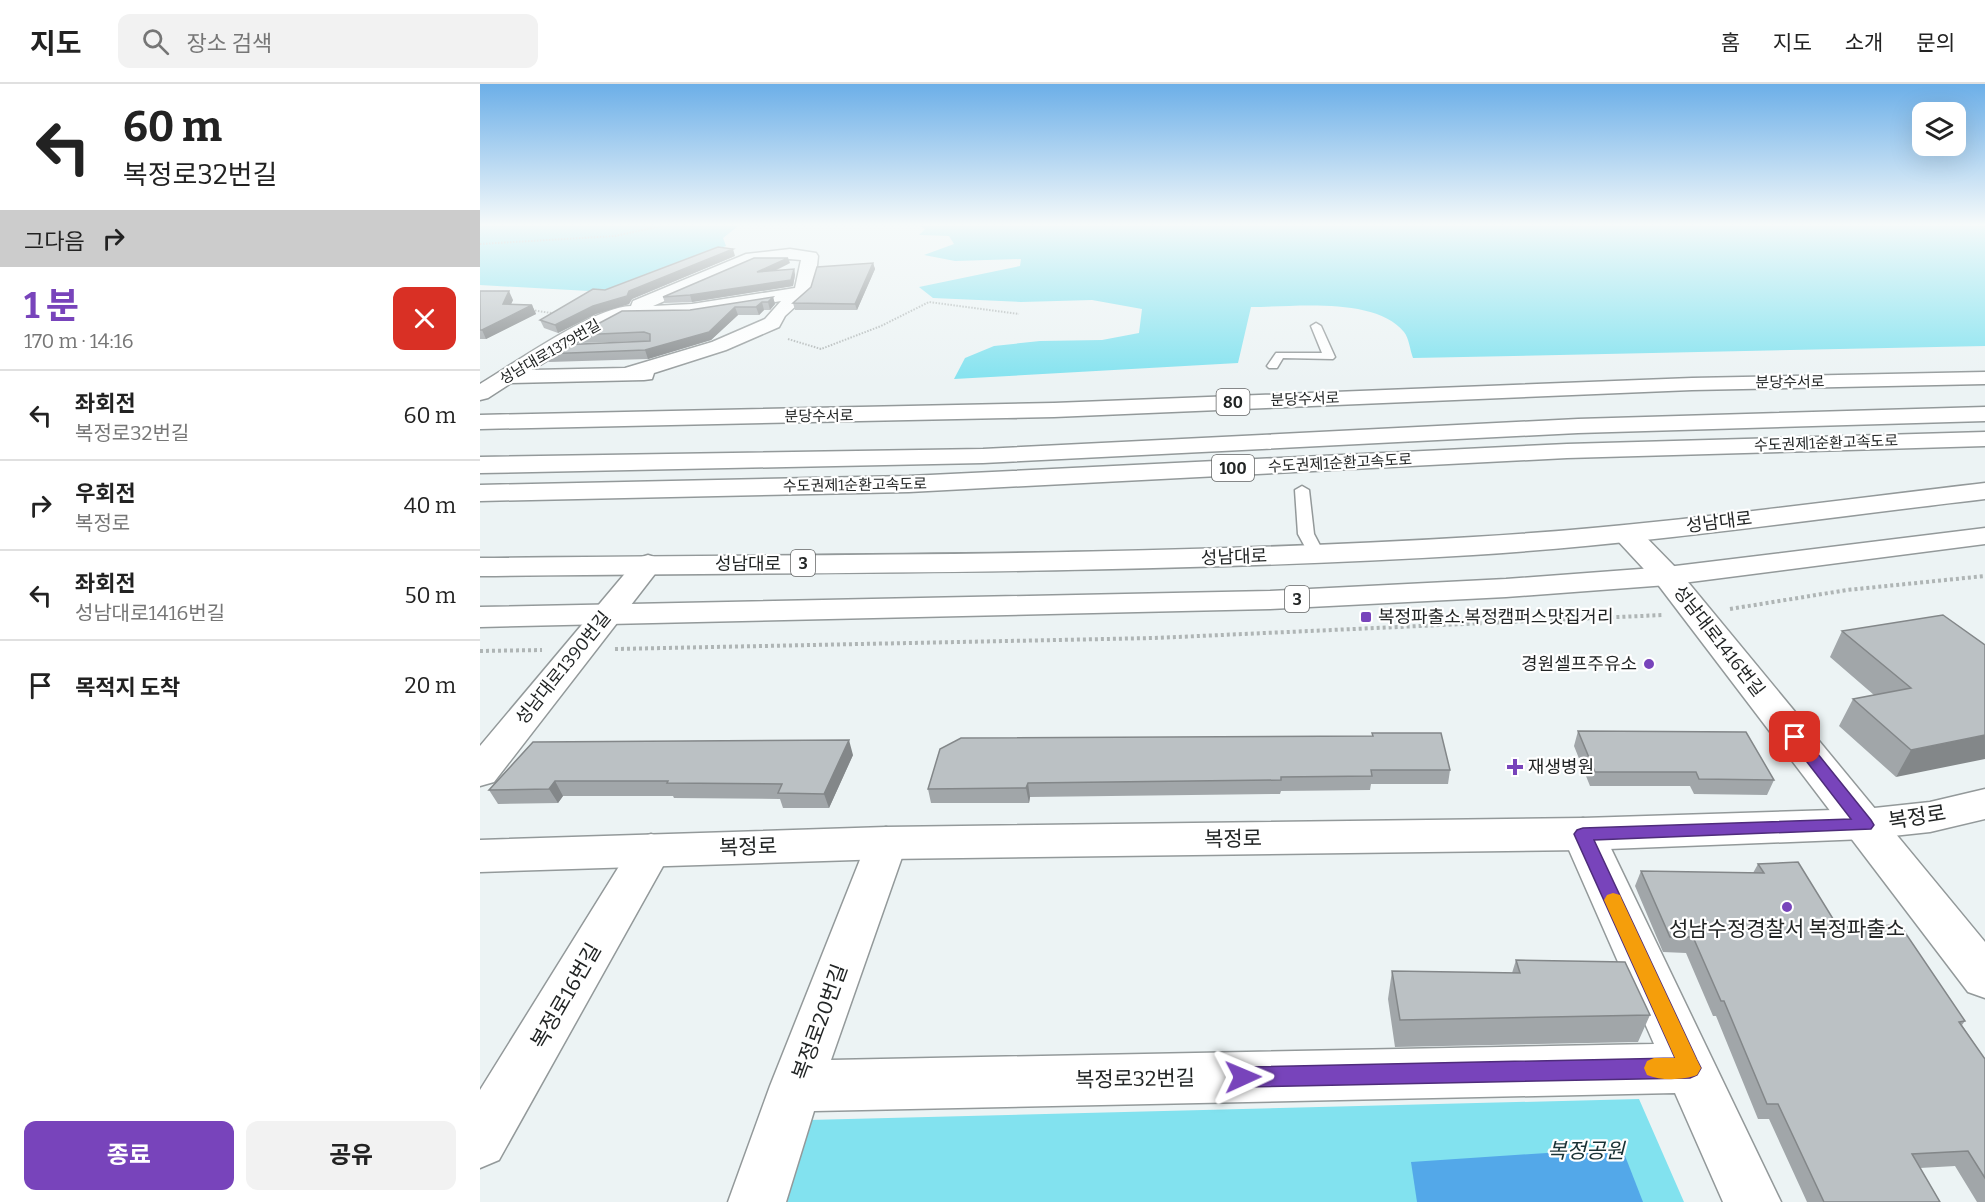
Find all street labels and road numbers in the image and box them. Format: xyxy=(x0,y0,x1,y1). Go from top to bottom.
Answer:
street label: 성남대로1379번길 xyxy=(496,316,604,388)
street label: 분당수서로 xyxy=(1755,372,1825,392)
road number: 80 xyxy=(1216,389,1250,415)
street label: 분당수서로 xyxy=(1270,389,1340,409)
street label: 분당수서로 xyxy=(784,406,854,426)
street label: 수도권제1순환고속도로 xyxy=(1754,431,1898,455)
street label: 수도권제1순환고속도로 xyxy=(1268,450,1412,476)
road number: 100 xyxy=(1212,455,1254,481)
street label: 수도권제1순환고속도로 xyxy=(783,475,927,495)
street label: 성남대로 xyxy=(1685,507,1753,537)
street label: 성남대로 xyxy=(1201,545,1267,569)
road number: 3 xyxy=(791,550,815,576)
street label: 성남대로 xyxy=(715,553,781,575)
street label: 성남대로1416번길 xyxy=(1669,581,1769,701)
road number: 3 xyxy=(1285,586,1309,612)
street label: 성남대로1390번길 xyxy=(511,607,615,729)
street label: 복정로 xyxy=(1886,800,1948,834)
street label: 복정로 xyxy=(1204,825,1262,853)
street label: 복정로 xyxy=(719,833,777,861)
street label: 복정로16번길 xyxy=(525,939,607,1053)
street label: 복정로20번길 xyxy=(787,960,853,1084)
street label: 복정로32번길 xyxy=(1075,1065,1195,1093)

